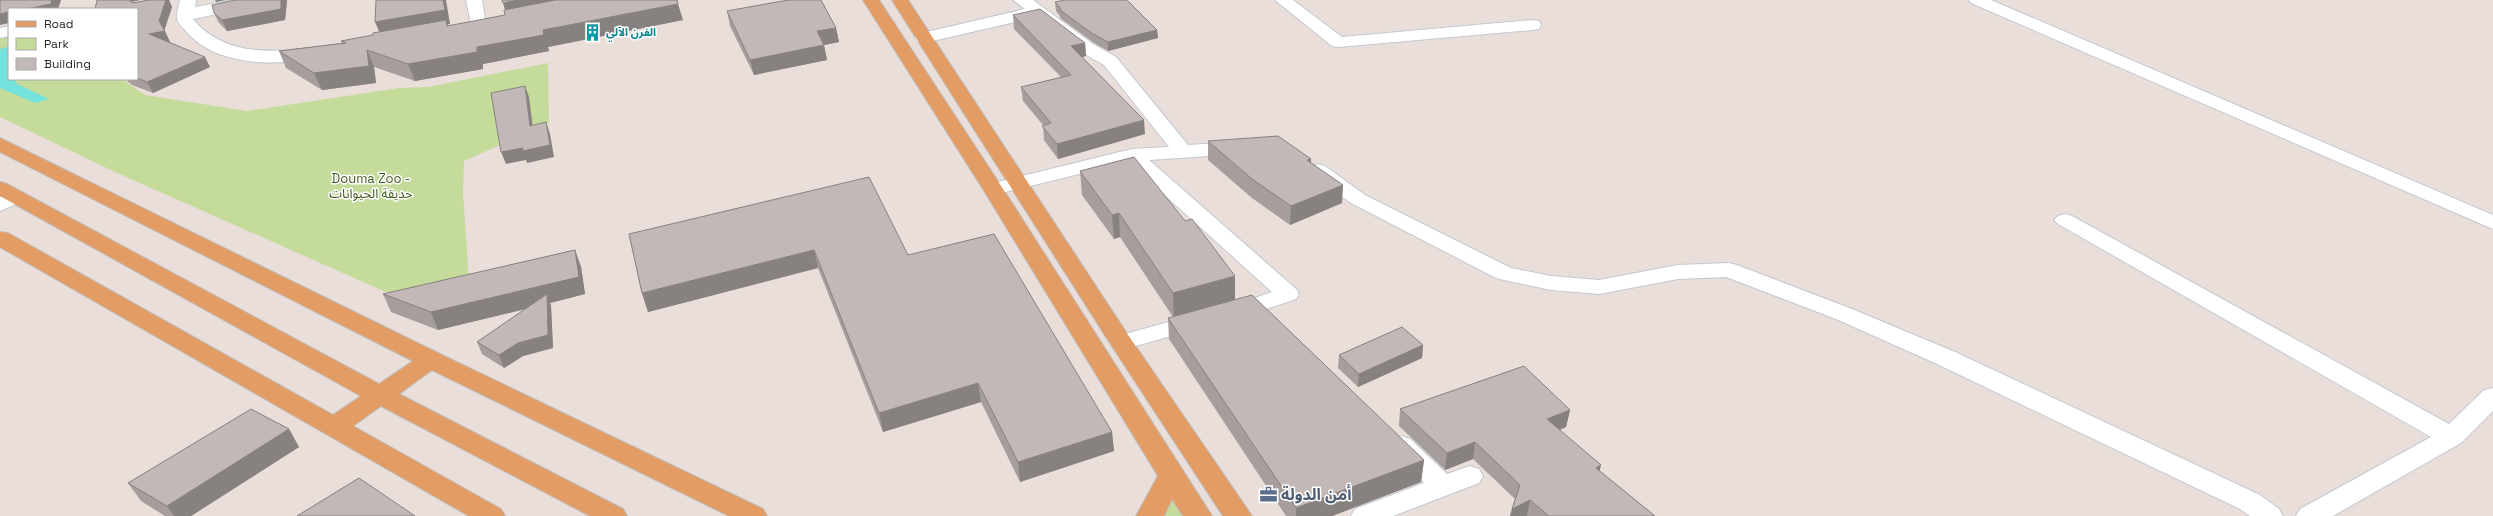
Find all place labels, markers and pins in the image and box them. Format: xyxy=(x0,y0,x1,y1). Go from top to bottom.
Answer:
building icon: الفرن الآلي xyxy=(583,22,603,42)
place label: الفرن الآلي xyxy=(606,25,656,42)
office icon: أمن الدولة xyxy=(1258,484,1278,504)
place label: أمن الدولة xyxy=(1281,484,1351,505)

